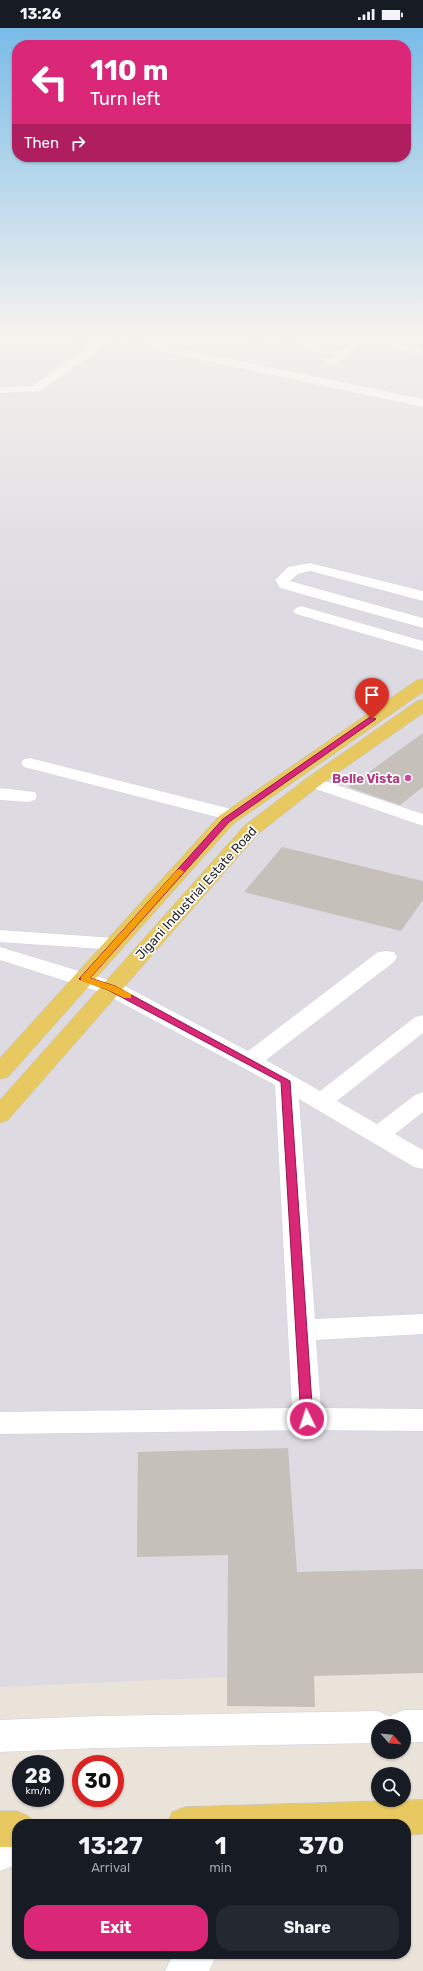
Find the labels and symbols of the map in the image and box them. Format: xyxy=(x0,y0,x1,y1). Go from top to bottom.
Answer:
pin xyxy=(355,678,389,719)
place label: Belle Vista xyxy=(332,771,400,786)
marker: Belle Vista xyxy=(403,773,413,783)
street label: Jigani Industrial Estate Road xyxy=(132,823,260,963)
position arrow xyxy=(286,1398,328,1440)
north arrow xyxy=(371,1719,411,1759)
speed limit sign: 30 xyxy=(72,1755,124,1807)

